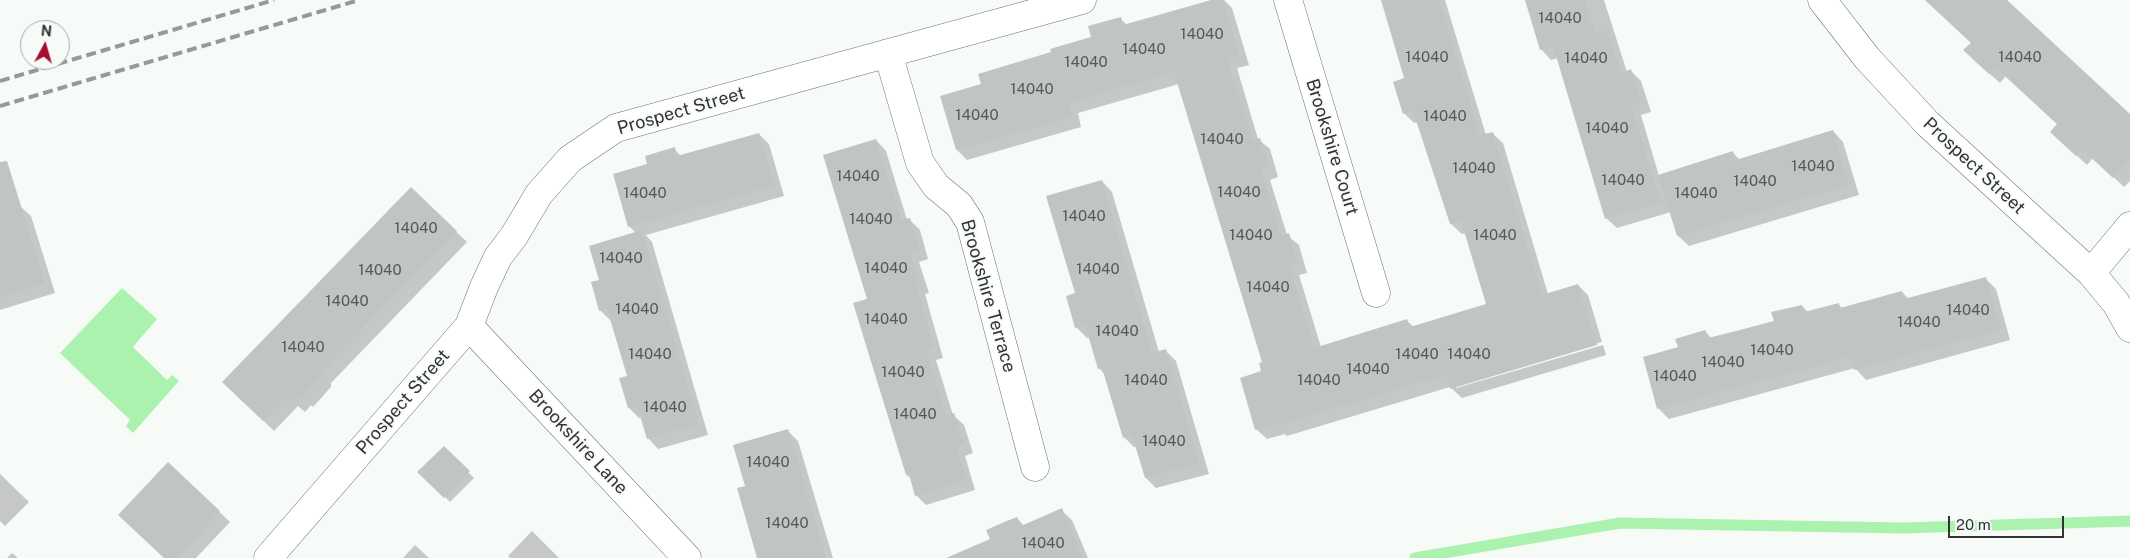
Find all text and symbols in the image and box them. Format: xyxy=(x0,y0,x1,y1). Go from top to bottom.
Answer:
house number: 14040 xyxy=(1538,9,1582,27)
north arrow xyxy=(20,20,70,70)
text: N xyxy=(40,23,53,40)
house number: 14040 xyxy=(1180,25,1224,43)
house number: 14040 xyxy=(1122,40,1166,58)
house number: 14040 xyxy=(1405,48,1449,66)
house number: 14040 xyxy=(1998,48,2042,66)
house number: 14040 xyxy=(1564,49,1608,67)
house number: 14040 xyxy=(1064,53,1108,71)
street label: Brookshire Court xyxy=(1301,76,1363,218)
house number: 14040 xyxy=(1010,80,1054,98)
street label: Prospect Street xyxy=(615,82,747,140)
house number: 14040 xyxy=(955,106,999,124)
house number: 14040 xyxy=(1423,107,1467,125)
street label: Prospect Street xyxy=(1918,113,2030,219)
house number: 14040 xyxy=(1585,119,1629,137)
house number: 14040 xyxy=(1200,130,1244,148)
house number: 14040 xyxy=(1791,157,1835,175)
house number: 14040 xyxy=(1452,159,1496,177)
house number: 14040 xyxy=(836,167,880,185)
house number: 14040 xyxy=(1601,171,1645,189)
house number: 14040 xyxy=(1733,172,1777,190)
house number: 14040 xyxy=(1217,183,1261,201)
house number: 14040 xyxy=(623,184,667,202)
house number: 14040 xyxy=(1674,184,1718,202)
house number: 14040 xyxy=(1062,207,1106,225)
house number: 14040 xyxy=(849,210,893,228)
street label: Brookshire Terrace xyxy=(956,217,1020,375)
house number: 14040 xyxy=(394,219,438,237)
house number: 14040 xyxy=(1229,226,1273,244)
house number: 14040 xyxy=(1473,226,1517,244)
house number: 14040 xyxy=(599,249,643,267)
house number: 14040 xyxy=(864,259,908,277)
house number: 14040 xyxy=(1076,260,1120,278)
house number: 14040 xyxy=(358,261,402,279)
house number: 14040 xyxy=(1246,278,1290,296)
house number: 14040 xyxy=(325,292,369,310)
house number: 14040 xyxy=(615,300,659,318)
house number: 14040 xyxy=(1946,301,1990,319)
house number: 14040 xyxy=(864,310,908,328)
house number: 14040 xyxy=(1897,313,1941,331)
house number: 14040 xyxy=(1095,322,1139,340)
house number: 14040 xyxy=(281,338,325,356)
house number: 14040 xyxy=(1750,341,1794,359)
street label: Prospect Street xyxy=(352,345,454,459)
house number: 14040 xyxy=(628,345,672,363)
house number: 14040 xyxy=(1395,345,1439,363)
house number: 14040 xyxy=(1447,345,1491,363)
house number: 14040 xyxy=(1701,353,1745,371)
house number: 14040 xyxy=(1346,360,1390,378)
house number: 14040 xyxy=(881,363,925,381)
house number: 14040 xyxy=(1653,367,1697,385)
house number: 14040 xyxy=(1124,371,1168,389)
house number: 14040 xyxy=(1297,371,1341,389)
street label: Brookshire Lane xyxy=(524,385,632,499)
house number: 14040 xyxy=(643,398,687,416)
house number: 14040 xyxy=(893,405,937,423)
house number: 14040 xyxy=(1142,432,1186,450)
house number: 14040 xyxy=(746,453,790,471)
scale bar xyxy=(1950,506,2066,538)
house number: 14040 xyxy=(765,514,809,532)
text: 20 m xyxy=(1956,516,1991,533)
house number: 14040 xyxy=(1021,534,1065,552)

